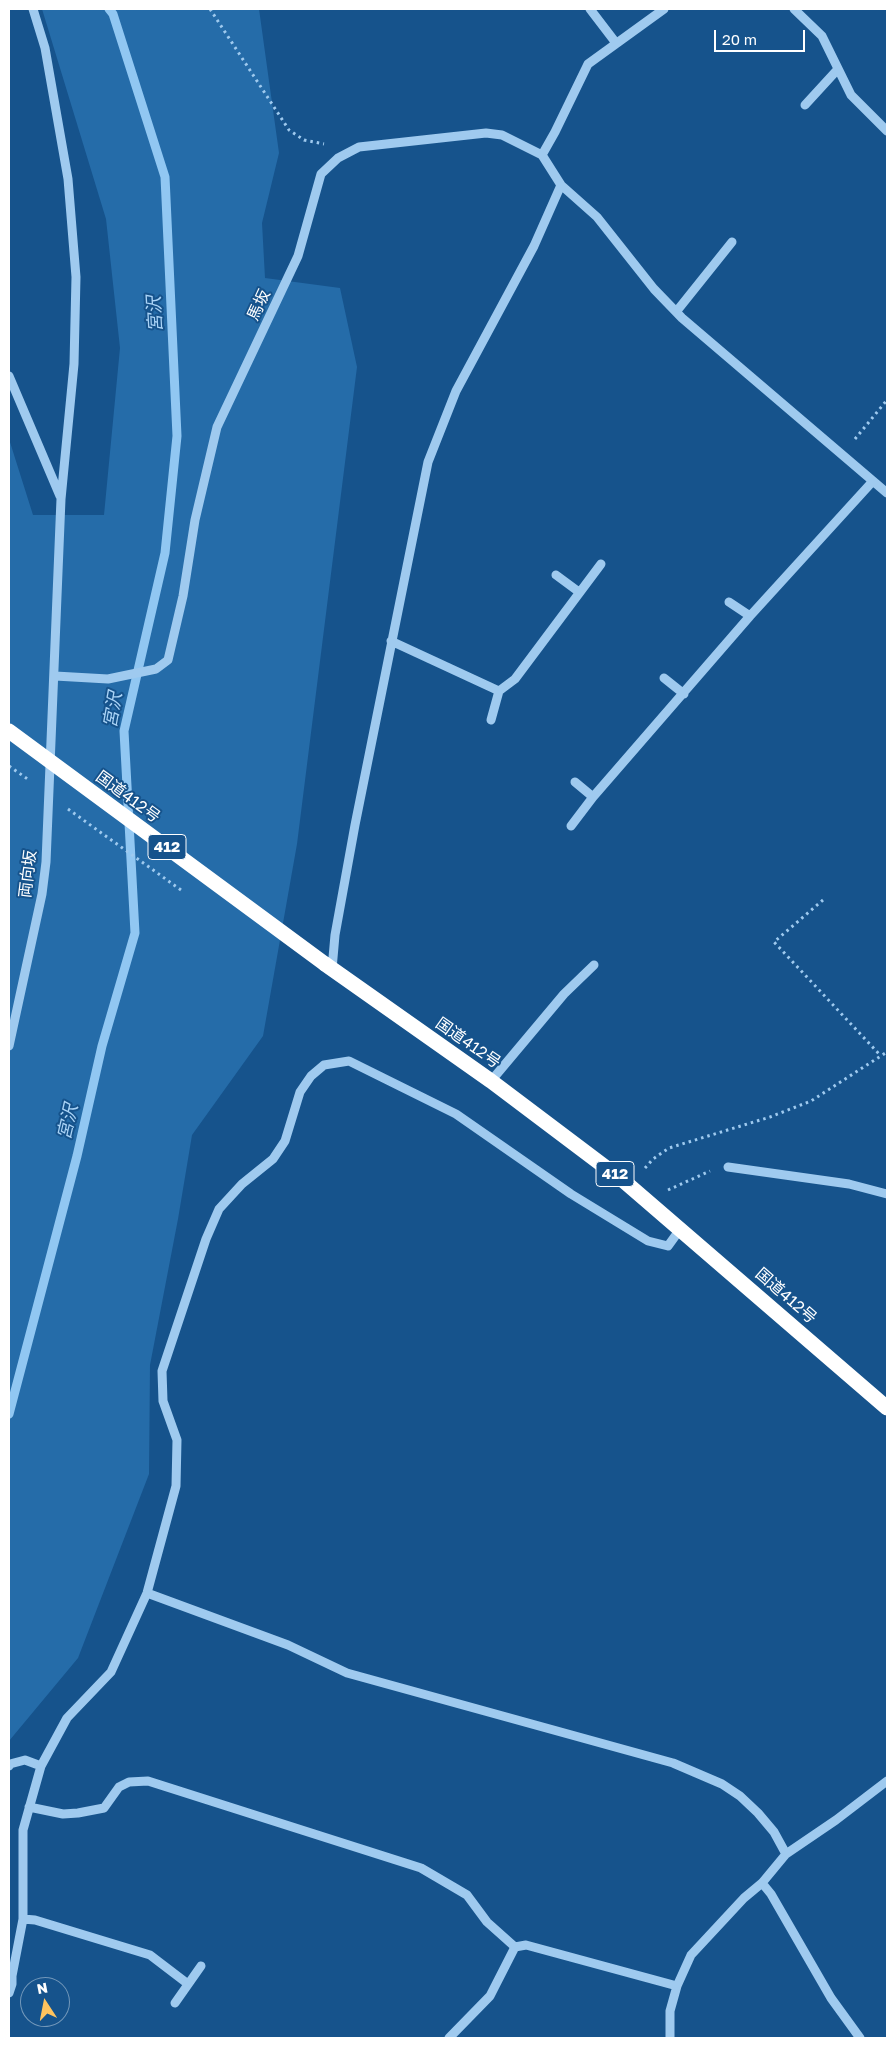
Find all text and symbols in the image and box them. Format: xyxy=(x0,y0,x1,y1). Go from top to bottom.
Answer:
scale bar xyxy=(716,20,807,52)
text: 20 m xyxy=(722,30,757,48)
street label: 馬坂 xyxy=(244,286,274,324)
water label: 宮沢 xyxy=(143,295,167,333)
water label: 宮沢 xyxy=(99,690,127,730)
street label: 国道412号 xyxy=(92,767,164,827)
road number: 412 xyxy=(148,834,186,860)
street label: 両向坂 xyxy=(16,849,40,899)
street label: 国道412号 xyxy=(432,1014,504,1072)
water label: 宮沢 xyxy=(53,1102,83,1142)
road number: 412 xyxy=(596,1162,634,1186)
street label: 国道412号 xyxy=(751,1264,821,1328)
north arrow xyxy=(20,1977,70,2027)
text: N xyxy=(35,1978,49,1997)

